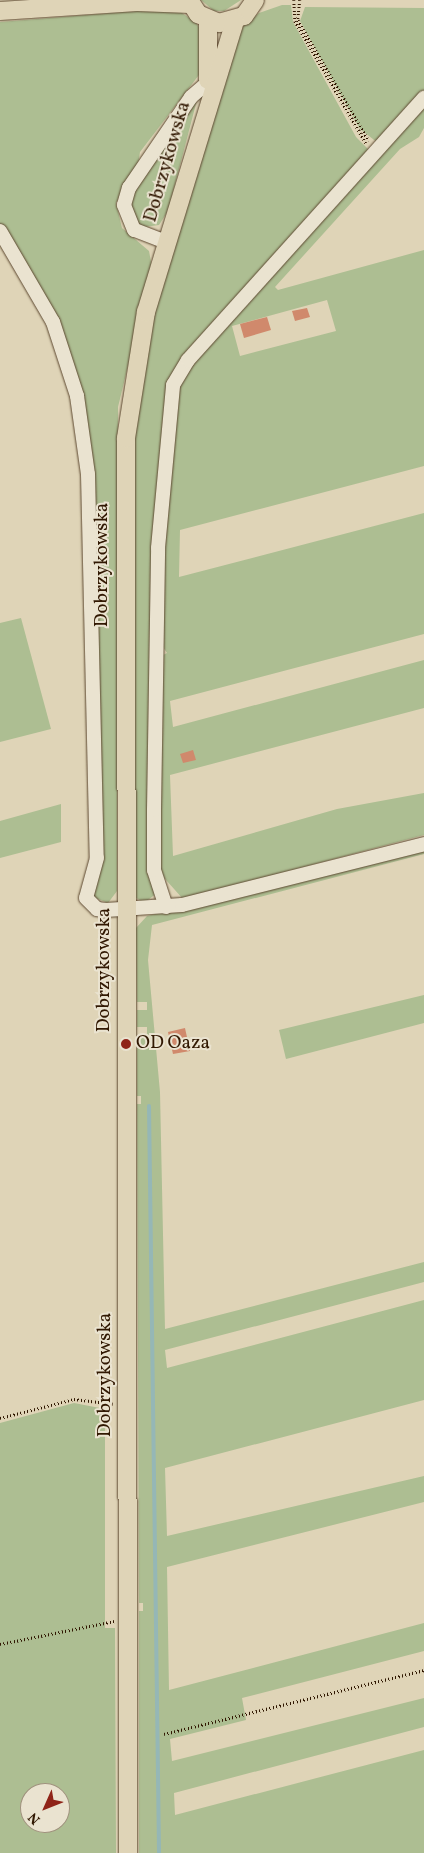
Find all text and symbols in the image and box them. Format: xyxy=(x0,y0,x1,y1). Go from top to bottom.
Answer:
street label: Dobrzykowska xyxy=(140,99,196,225)
street label: Dobrzykowska xyxy=(92,503,114,627)
street label: Dobrzykowska xyxy=(94,908,116,1032)
place label: OD Oaza xyxy=(136,1033,210,1055)
marker: OD Oaza xyxy=(120,1038,132,1050)
street label: Dobrzykowska xyxy=(95,1313,117,1437)
north arrow xyxy=(20,1783,70,1833)
text: N xyxy=(24,1808,45,1828)

